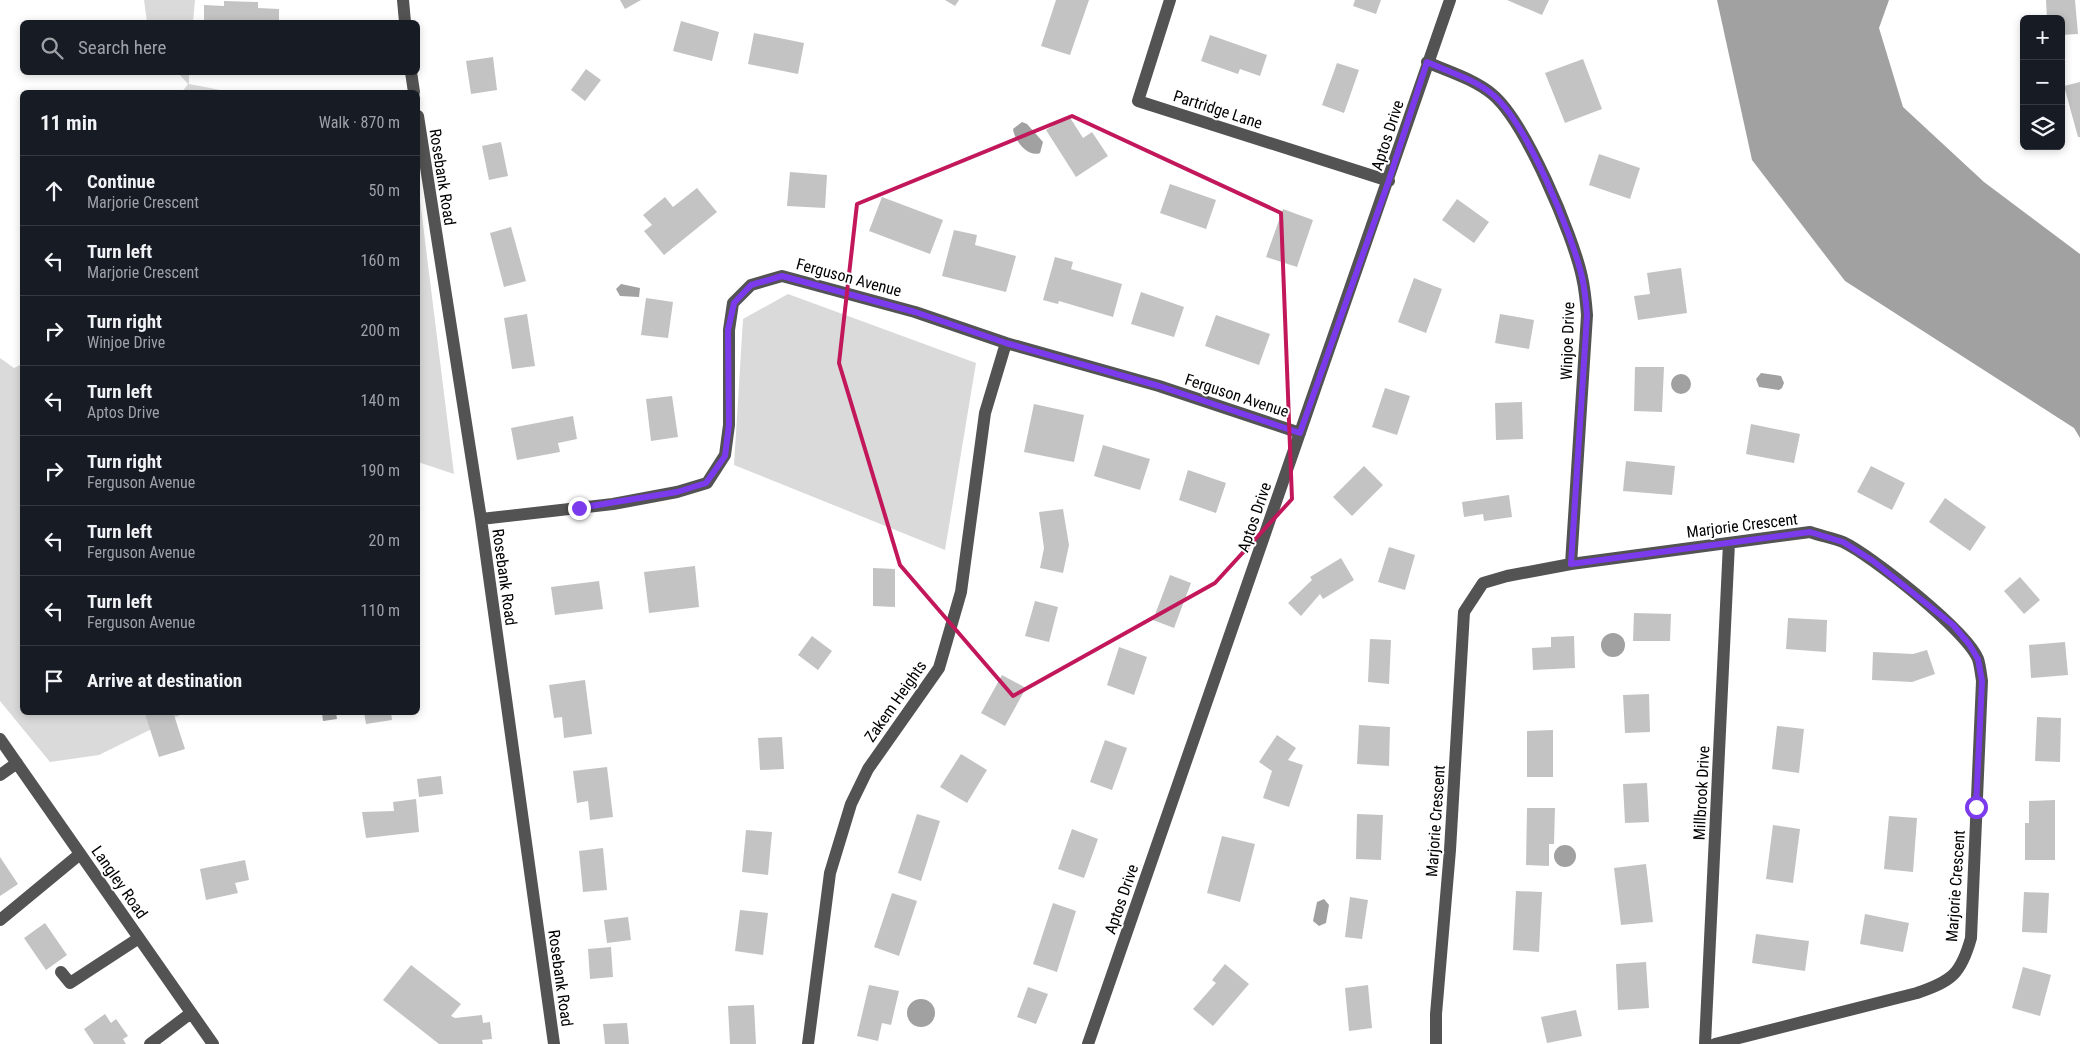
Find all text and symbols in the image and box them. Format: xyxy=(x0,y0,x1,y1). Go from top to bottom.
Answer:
map controls xyxy=(2020,15,2065,150)
button: + xyxy=(2020,15,2065,60)
search box xyxy=(20,20,420,75)
icon: search xyxy=(38,34,66,62)
text: Search here xyxy=(78,36,166,59)
button: − xyxy=(2020,60,2065,105)
street label: Partridge Lane xyxy=(1171,86,1265,133)
street label: Aptos Drive xyxy=(1367,98,1408,173)
button: layers xyxy=(2020,105,2065,150)
text: 11 min xyxy=(40,111,97,135)
text: Walk · 870 m xyxy=(319,113,400,132)
street label: Rosebank Road xyxy=(425,127,460,227)
text: Continue xyxy=(87,170,155,193)
icon: ahead xyxy=(40,177,68,205)
text: 50 m xyxy=(368,181,400,200)
text: Marjorie Crescent xyxy=(87,193,199,212)
text: Turn left xyxy=(87,240,152,263)
icon: left xyxy=(40,247,68,275)
text: 160 m xyxy=(361,251,400,270)
street label: Ferguson Avenue xyxy=(794,254,904,301)
text: Marjorie Crescent xyxy=(87,263,199,282)
street label: Winjoe Drive xyxy=(1557,302,1578,380)
text: Turn right xyxy=(87,310,162,333)
icon: right xyxy=(40,317,68,345)
text: 200 m xyxy=(361,321,400,340)
text: Winjoe Drive xyxy=(87,333,165,352)
street label: Ferguson Avenue xyxy=(1182,370,1291,421)
text: Turn left xyxy=(87,380,152,403)
icon: left xyxy=(40,387,68,415)
text: 140 m xyxy=(361,391,400,410)
text: Aptos Drive xyxy=(87,403,160,422)
text: Turn right xyxy=(87,450,162,473)
icon: right xyxy=(40,457,68,485)
text: 190 m xyxy=(361,461,400,480)
text: Ferguson Avenue xyxy=(87,473,195,492)
street label: Aptos Drive xyxy=(1234,480,1275,555)
route end xyxy=(568,497,591,520)
street label: Marjorie Crescent xyxy=(1685,509,1799,542)
text: Turn left xyxy=(87,520,152,543)
icon: left xyxy=(40,527,68,555)
street label: Rosebank Road xyxy=(488,527,521,627)
text: 20 m xyxy=(368,531,400,550)
text: Ferguson Avenue xyxy=(87,543,195,562)
text: Turn left xyxy=(87,590,152,613)
icon: left xyxy=(40,597,68,625)
text: 110 m xyxy=(361,601,400,620)
text: Ferguson Avenue xyxy=(87,613,195,632)
street label: Zakem Heights xyxy=(860,657,930,746)
icon: arrive xyxy=(40,667,68,695)
text: Arrive at destination xyxy=(87,669,242,692)
street label: Millbrook Drive xyxy=(1690,745,1713,841)
street label: Marjorie Crescent xyxy=(1422,764,1449,878)
route start xyxy=(1965,796,1988,819)
street label: Marjorie Crescent xyxy=(1942,829,1969,943)
street label: Langley Road xyxy=(88,842,152,922)
street label: Aptos Drive xyxy=(1101,862,1142,937)
street label: Rosebank Road xyxy=(544,928,577,1028)

